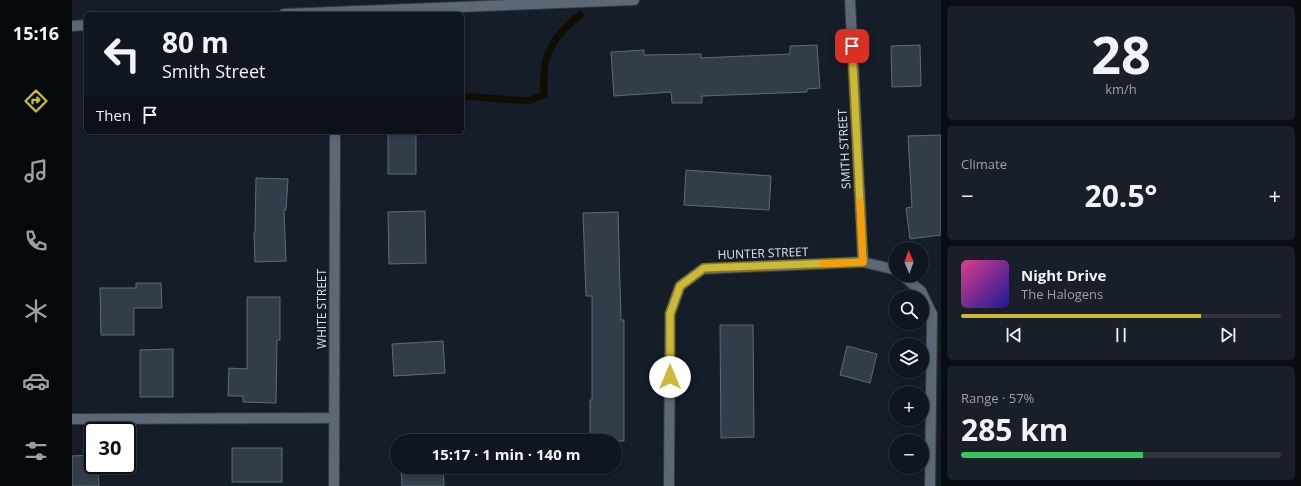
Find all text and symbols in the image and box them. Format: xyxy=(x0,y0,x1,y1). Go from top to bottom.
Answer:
text: 28 xyxy=(1091,18,1151,89)
text: 15:16 xyxy=(13,21,59,45)
text: 80 m xyxy=(162,23,229,61)
icon: left xyxy=(96,28,148,80)
pin xyxy=(835,29,869,63)
icon: arrive xyxy=(841,35,863,57)
text: Smith Street xyxy=(162,59,265,83)
text: km/h xyxy=(1105,80,1137,98)
icon: directions xyxy=(22,87,50,115)
icon: arrive xyxy=(139,104,161,126)
text: Then xyxy=(96,105,131,125)
street label: SMITH STREET xyxy=(833,108,855,189)
text: Climate xyxy=(961,155,1007,173)
icon: music xyxy=(22,157,50,185)
text: 20.5° xyxy=(1085,175,1157,216)
text: − xyxy=(961,180,974,210)
text: + xyxy=(1268,180,1281,210)
icon: phone xyxy=(22,227,50,255)
north arrow xyxy=(889,242,929,282)
map controls xyxy=(889,242,929,474)
street label: HUNTER STREET xyxy=(717,243,809,263)
text: Night Drive xyxy=(1021,265,1106,285)
street label: WHITE STREET xyxy=(313,269,330,349)
text: The Halogens xyxy=(1021,285,1103,303)
button: search xyxy=(889,290,929,330)
icon: climate xyxy=(22,297,50,325)
icon: previous xyxy=(1003,324,1025,346)
icon: pause xyxy=(1110,324,1132,346)
icon: next xyxy=(1217,324,1239,346)
button: layers xyxy=(889,338,929,378)
position arrow xyxy=(649,356,691,398)
icon: car xyxy=(22,367,50,395)
button: + xyxy=(889,386,929,426)
text: Range · 57% xyxy=(961,389,1034,407)
text: 285 km xyxy=(961,409,1068,450)
speed limit sign: 30 xyxy=(84,422,136,474)
button: − xyxy=(889,434,929,474)
icon: filters xyxy=(22,437,50,465)
text: 15:17 · 1 min · 140 m xyxy=(432,444,580,464)

